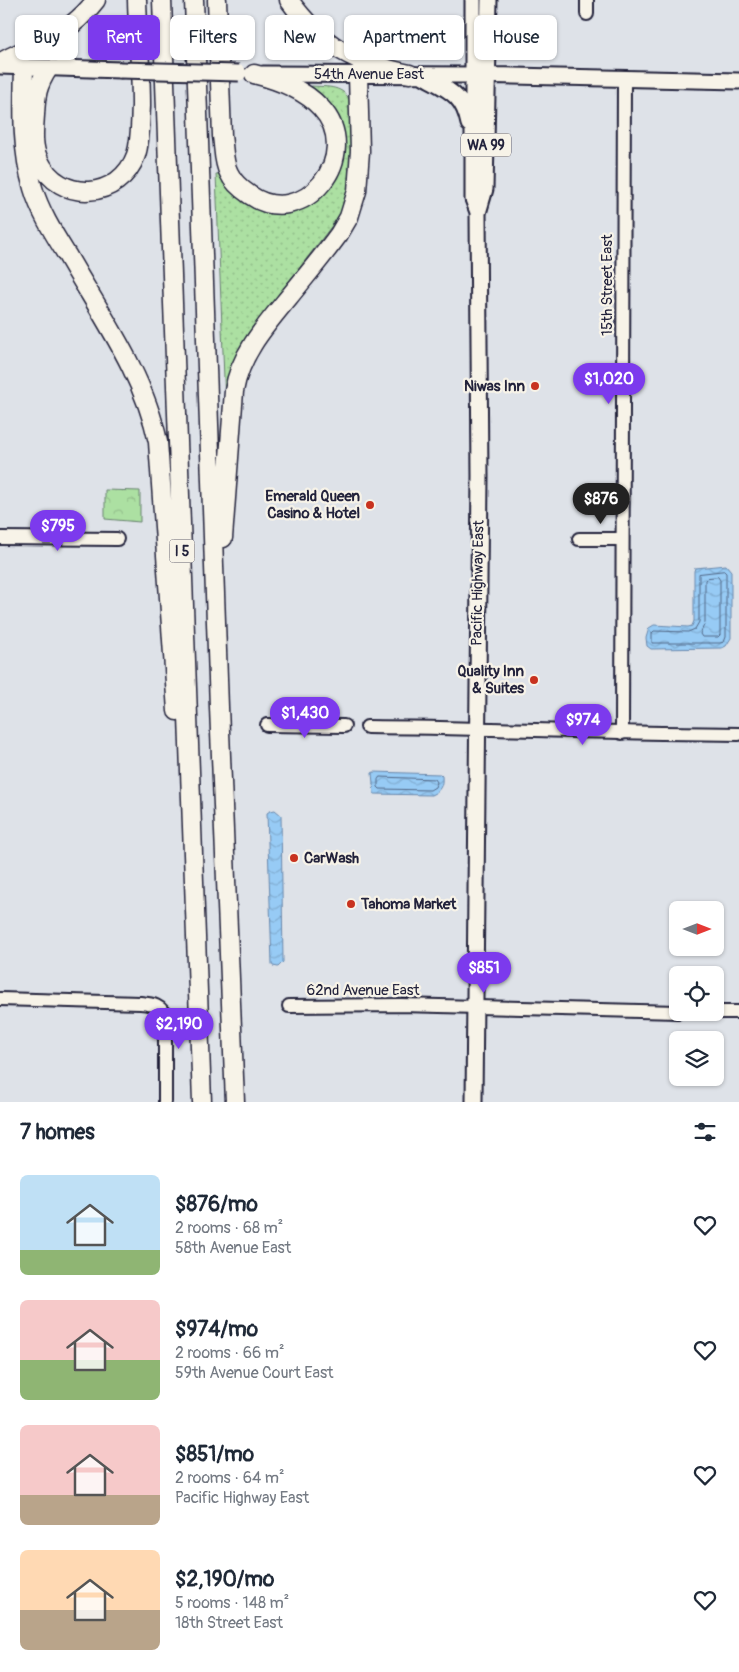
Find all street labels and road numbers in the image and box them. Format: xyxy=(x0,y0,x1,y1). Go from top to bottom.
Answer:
street label: 54th Avenue East xyxy=(314,65,425,84)
road number: WA 99 xyxy=(461,134,511,156)
street label: 15th Street East xyxy=(598,233,617,336)
street label: Pacific Highway East xyxy=(467,519,489,646)
road number: I 5 xyxy=(170,540,194,562)
street label: 62nd Avenue East xyxy=(306,981,421,1000)

